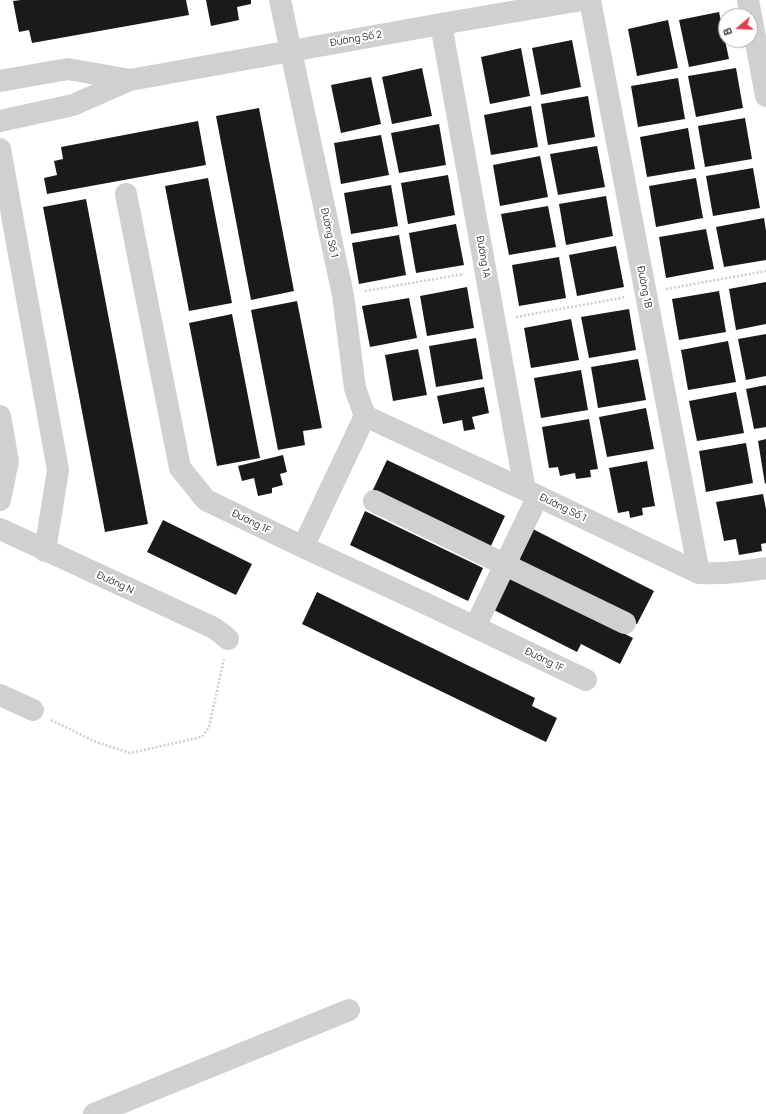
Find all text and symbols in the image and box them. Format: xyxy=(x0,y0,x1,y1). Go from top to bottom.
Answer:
north arrow xyxy=(718,8,758,48)
text: B xyxy=(719,26,735,37)
street label: Đường Số 2 xyxy=(329,29,383,49)
street label: Đường Số 1 xyxy=(318,207,340,259)
street label: Đường 1A xyxy=(473,235,493,279)
street label: Đường 1B xyxy=(634,265,654,309)
street label: Đường Số 1 xyxy=(538,492,588,524)
street label: Đường 1F xyxy=(230,508,272,536)
street label: Đường N xyxy=(95,569,135,597)
street label: Đường 1F xyxy=(523,646,565,674)

